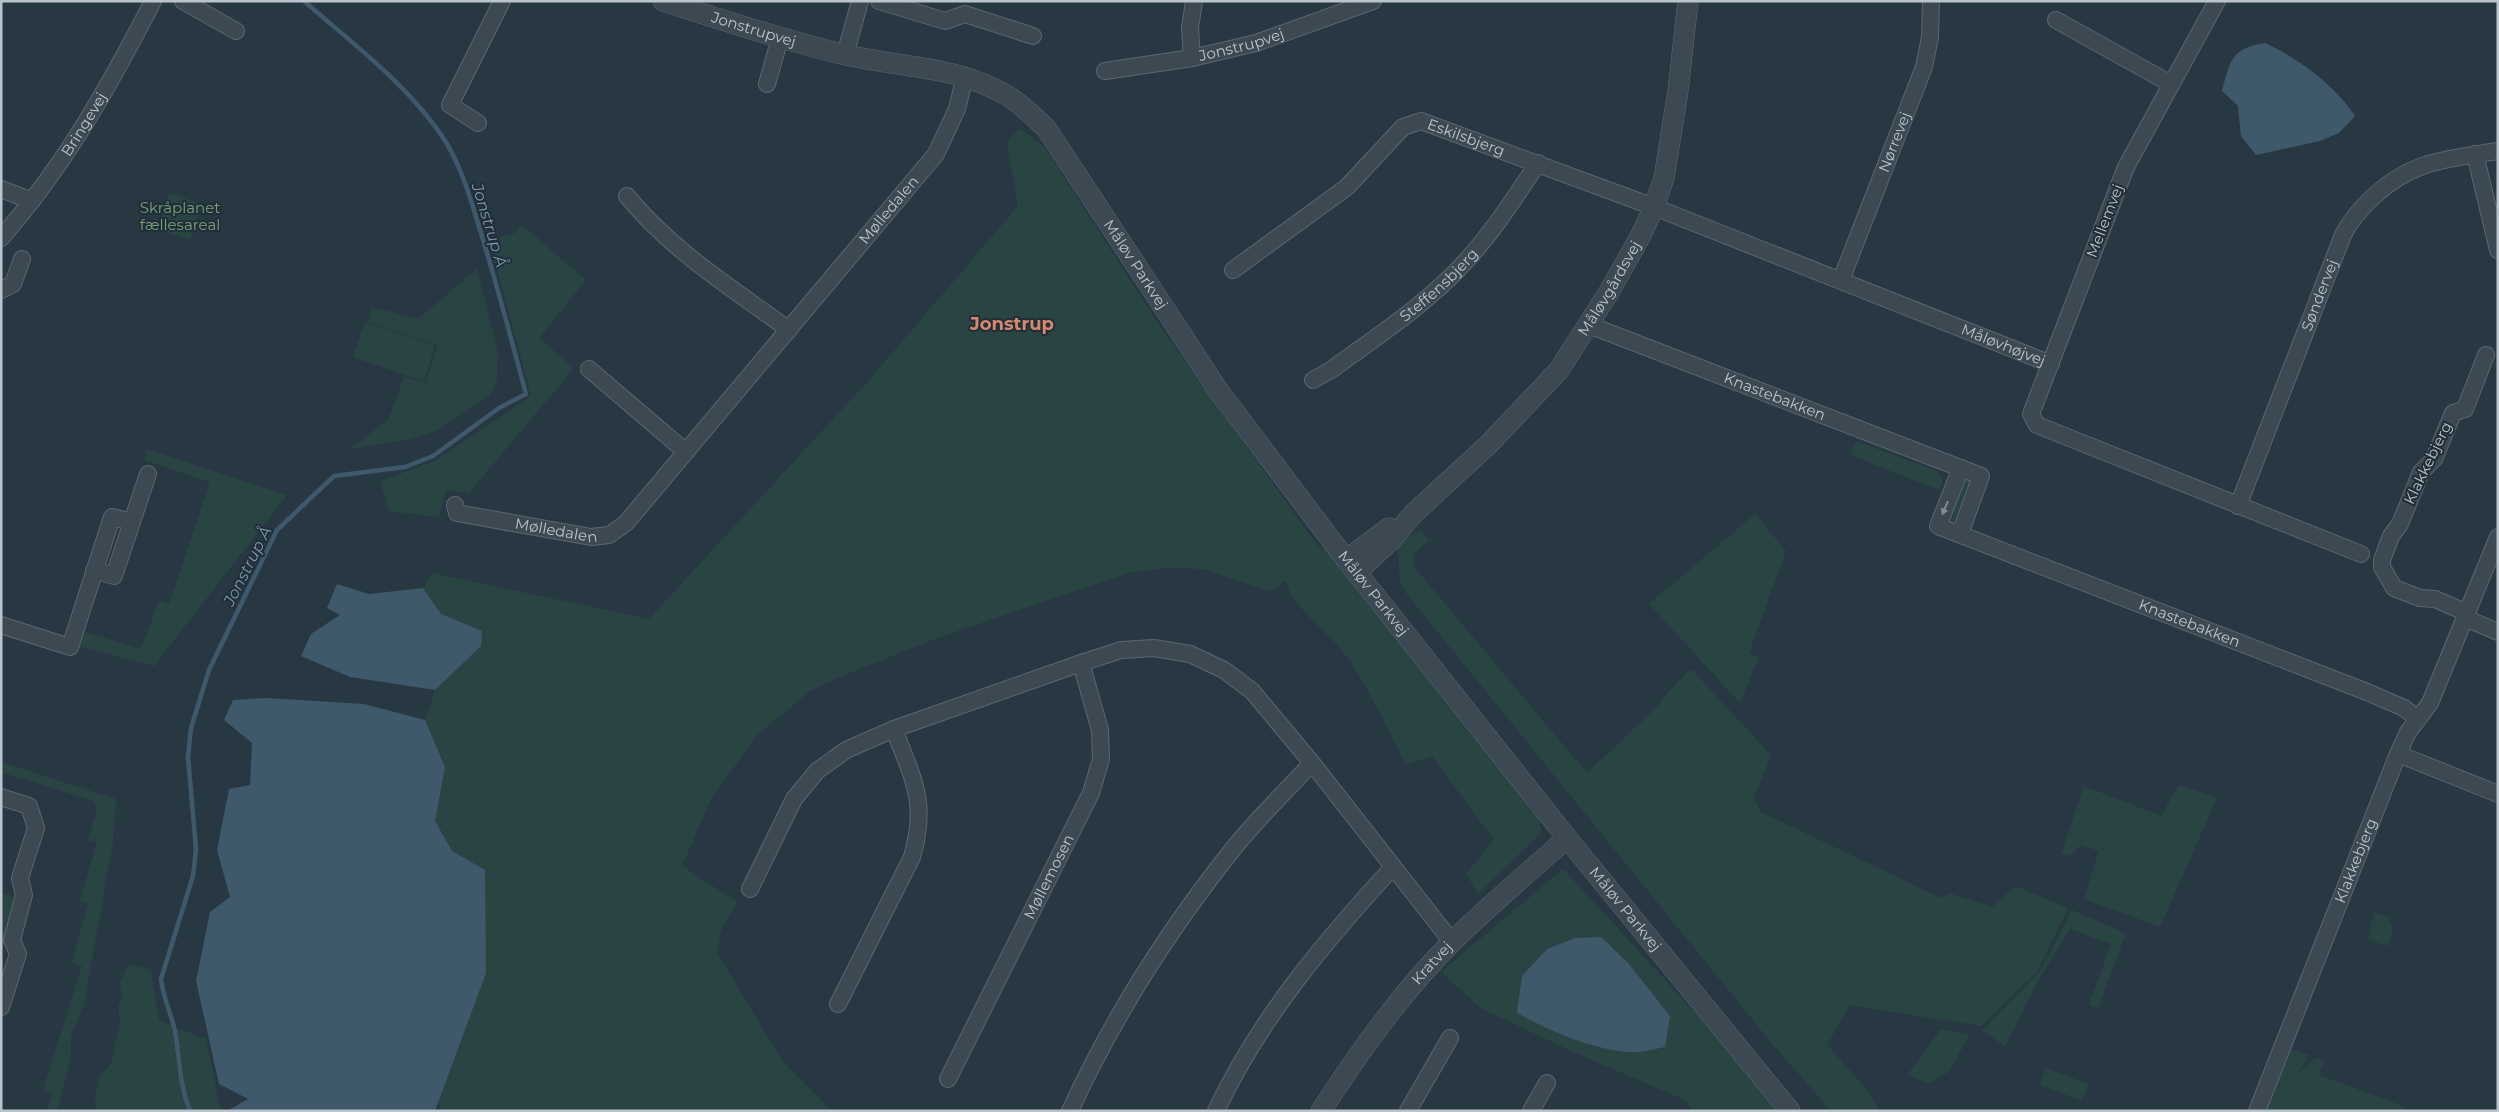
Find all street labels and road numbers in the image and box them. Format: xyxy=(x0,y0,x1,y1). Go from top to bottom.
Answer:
street label: Jonstrupvej xyxy=(708,7,798,51)
street label: Jonstrupvej xyxy=(1196,24,1286,65)
street label: Bringevej xyxy=(57,89,111,160)
street label: Nørrevej xyxy=(1874,109,1915,175)
street label: Eskilsbjerg xyxy=(1425,114,1507,160)
street label: Mølledalen xyxy=(854,172,923,248)
street label: Mellemvej xyxy=(2082,181,2127,260)
street label: Måløv Parkvej xyxy=(1100,216,1172,313)
street label: Måløvgårdsvej xyxy=(1573,237,1645,339)
street label: Steffensbjerg xyxy=(1396,244,1482,326)
street label: Søndervej xyxy=(2297,257,2342,334)
street label: Måløvhøjvej xyxy=(1958,319,2048,370)
street label: Knastebakken xyxy=(1721,368,1828,424)
street label: Klakkebjerg xyxy=(2399,418,2456,507)
street label: Mølledalen xyxy=(514,514,598,546)
street label: Måløv Parkvej xyxy=(1334,547,1413,639)
street label: Knastebakken xyxy=(2136,595,2243,651)
street label: Klakkebjerg xyxy=(2330,815,2381,906)
street label: Møllemosen xyxy=(1019,831,1078,922)
street label: Måløv Parkvej xyxy=(1585,863,1666,955)
street label: Kratvej xyxy=(1407,937,1456,988)

